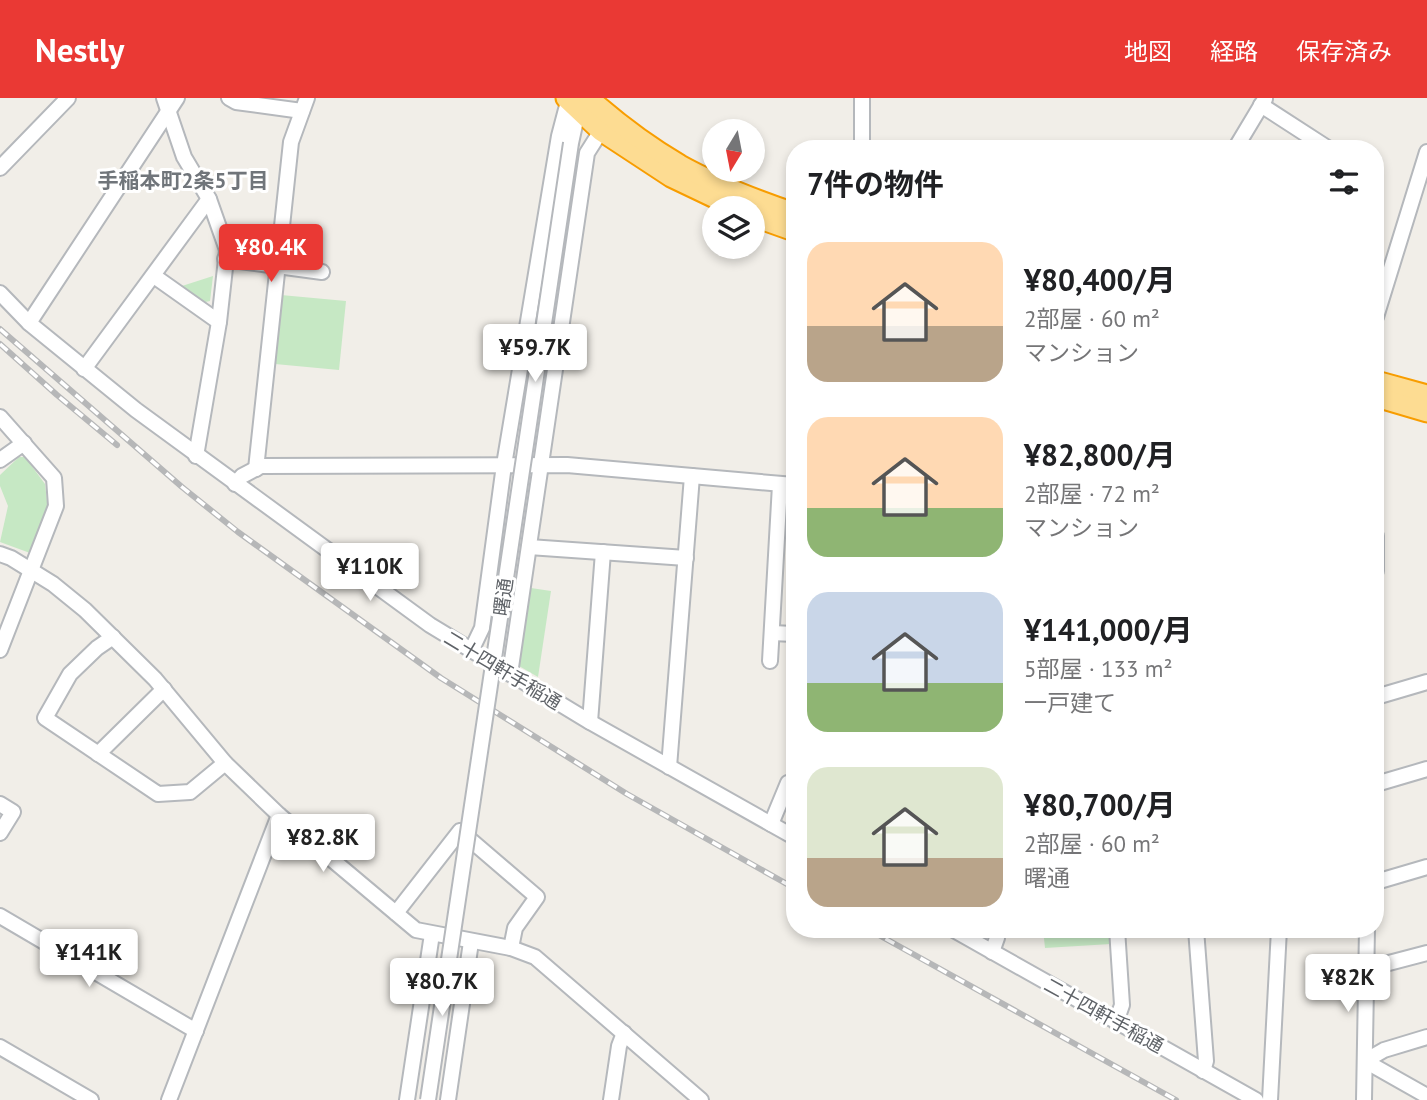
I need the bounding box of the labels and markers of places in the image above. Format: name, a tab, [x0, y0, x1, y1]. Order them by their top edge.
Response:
pin: ¥80.4K	[214, 225, 328, 284]
pin: ¥59.7K	[478, 324, 592, 384]
pin: ¥110K	[321, 544, 419, 603]
pin: ¥82.8K	[266, 814, 380, 874]
pin: ¥141K	[40, 930, 138, 989]
pin: ¥82K	[1307, 954, 1389, 1014]
pin: ¥80.7K	[385, 958, 499, 1018]

